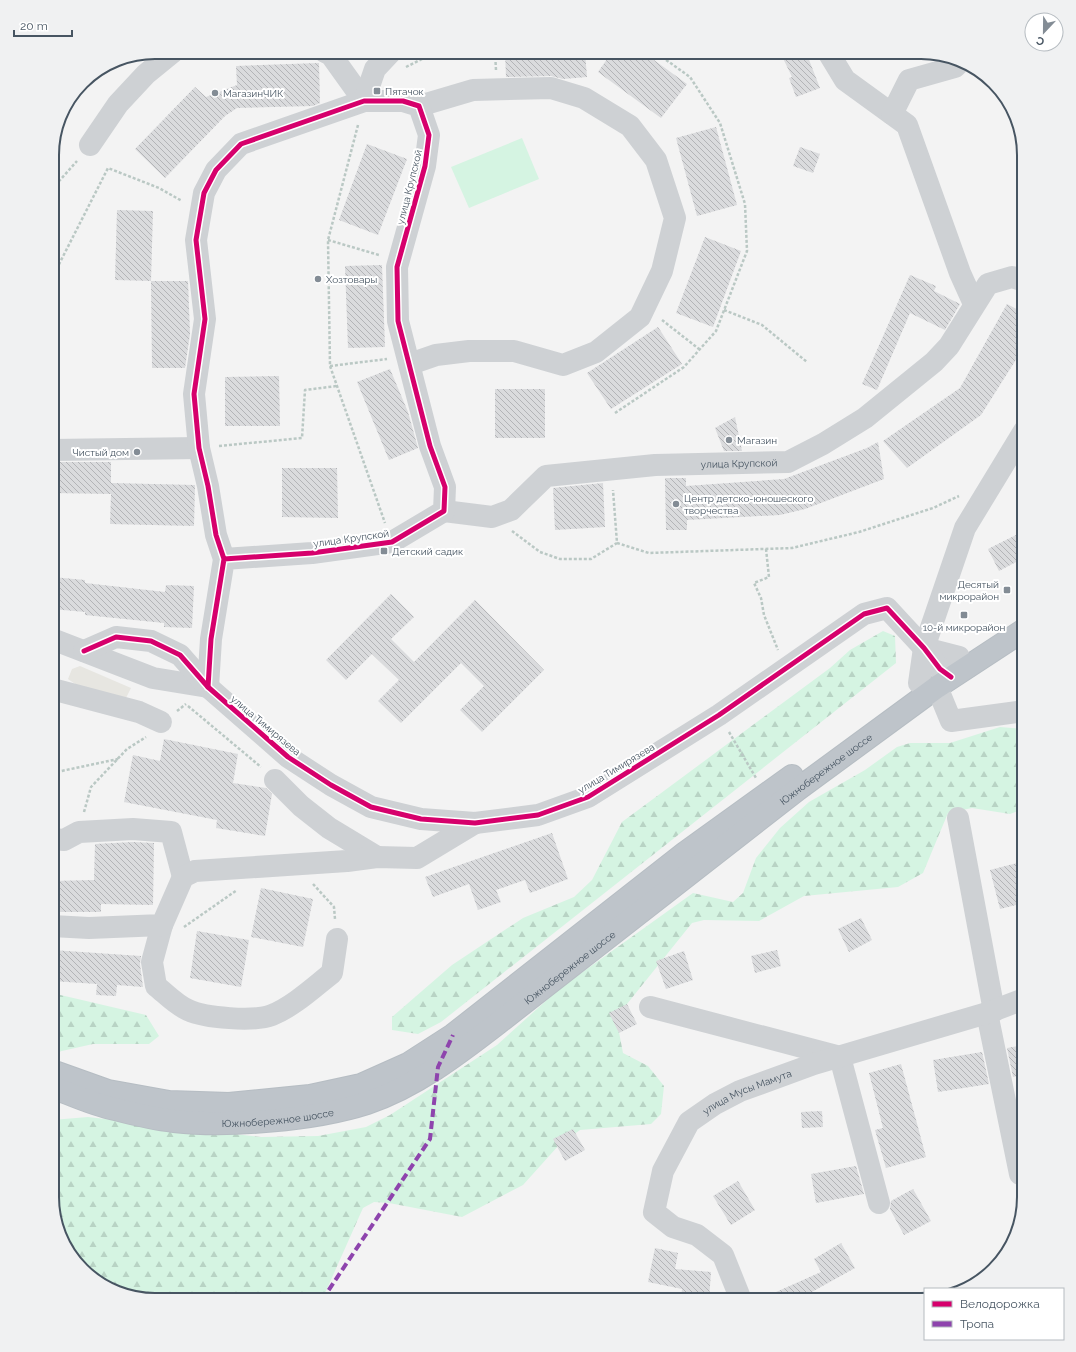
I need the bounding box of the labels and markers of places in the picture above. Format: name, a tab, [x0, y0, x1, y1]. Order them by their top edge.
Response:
marker: Пятачок	[372, 86, 382, 96]
place label: Пятачок	[385, 86, 424, 97]
marker: МагазинЧИК	[210, 88, 220, 98]
place label: МагазинЧИК	[223, 88, 284, 99]
marker: Хозтовары	[313, 274, 323, 284]
place label: Хозтовары	[326, 274, 378, 285]
marker: Магазин	[724, 435, 734, 445]
place label: Магазин	[737, 435, 777, 446]
place label: Чистый дом	[72, 447, 129, 458]
marker: Чистый дом	[132, 447, 142, 457]
place label: Центр детско-юношеского творчества	[684, 493, 813, 516]
marker: Центр детско-юношеского творчества	[671, 499, 681, 509]
marker: Детский садик	[379, 546, 389, 556]
place label: Детский садик	[392, 546, 463, 557]
place label: Десятый микрорайон	[939, 579, 999, 602]
marker: Десятый микрорайон	[1002, 585, 1012, 595]
marker: 10-й микрорайон	[959, 610, 969, 620]
place label: 10-й микрорайон	[923, 622, 1006, 633]

